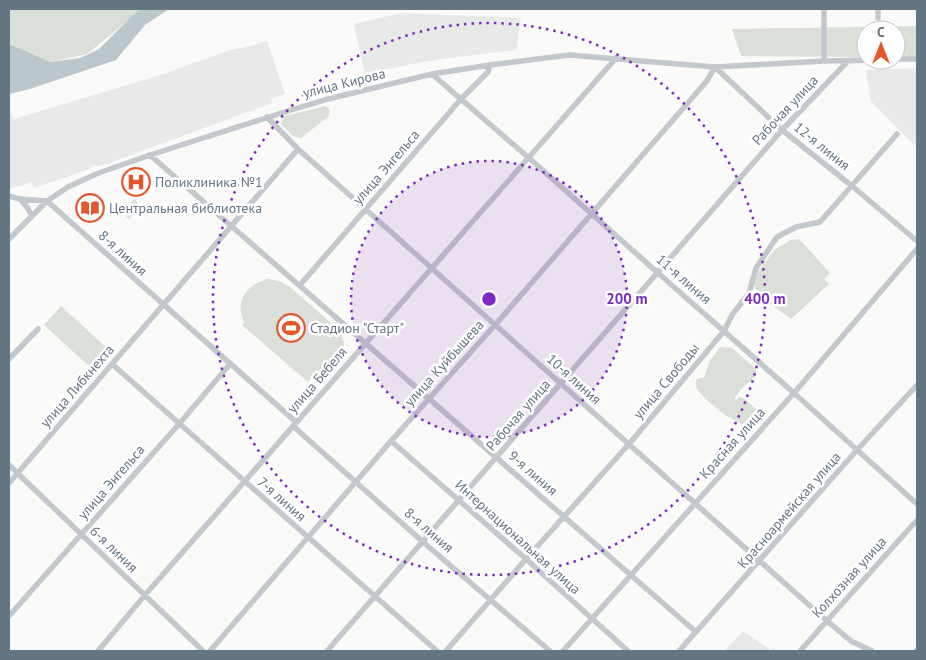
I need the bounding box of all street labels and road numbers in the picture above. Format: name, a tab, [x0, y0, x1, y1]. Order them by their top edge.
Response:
street label: улица Кирова	[301, 64, 387, 102]
street label: Рабочая улица	[748, 71, 822, 149]
street label: 12-я линия	[790, 118, 854, 174]
street label: улица Энгельса	[349, 126, 423, 208]
street label: 8-я линия	[95, 226, 151, 280]
street label: 11-я линия	[653, 250, 715, 308]
street label: улица Куйбышева	[400, 316, 488, 410]
street label: улица Свободы	[629, 339, 703, 423]
street label: улица Либкнехта	[36, 341, 118, 431]
street label: улица Бебеля	[283, 343, 351, 417]
street label: 10-я линия	[543, 350, 605, 408]
street label: Рабочая улица	[482, 375, 554, 455]
street label: Красная улица	[695, 404, 769, 482]
street label: улица Энгельса	[74, 441, 148, 523]
street label: 9-я линия	[505, 447, 561, 499]
street label: Красноармейская улица	[733, 448, 845, 572]
street label: 7-я линия	[254, 473, 310, 525]
street label: Интернациональная улица	[451, 476, 585, 598]
street label: 8-я линия	[401, 504, 457, 556]
street label: 6-я линия	[86, 522, 142, 576]
street label: Колхозная улица	[808, 533, 890, 621]

